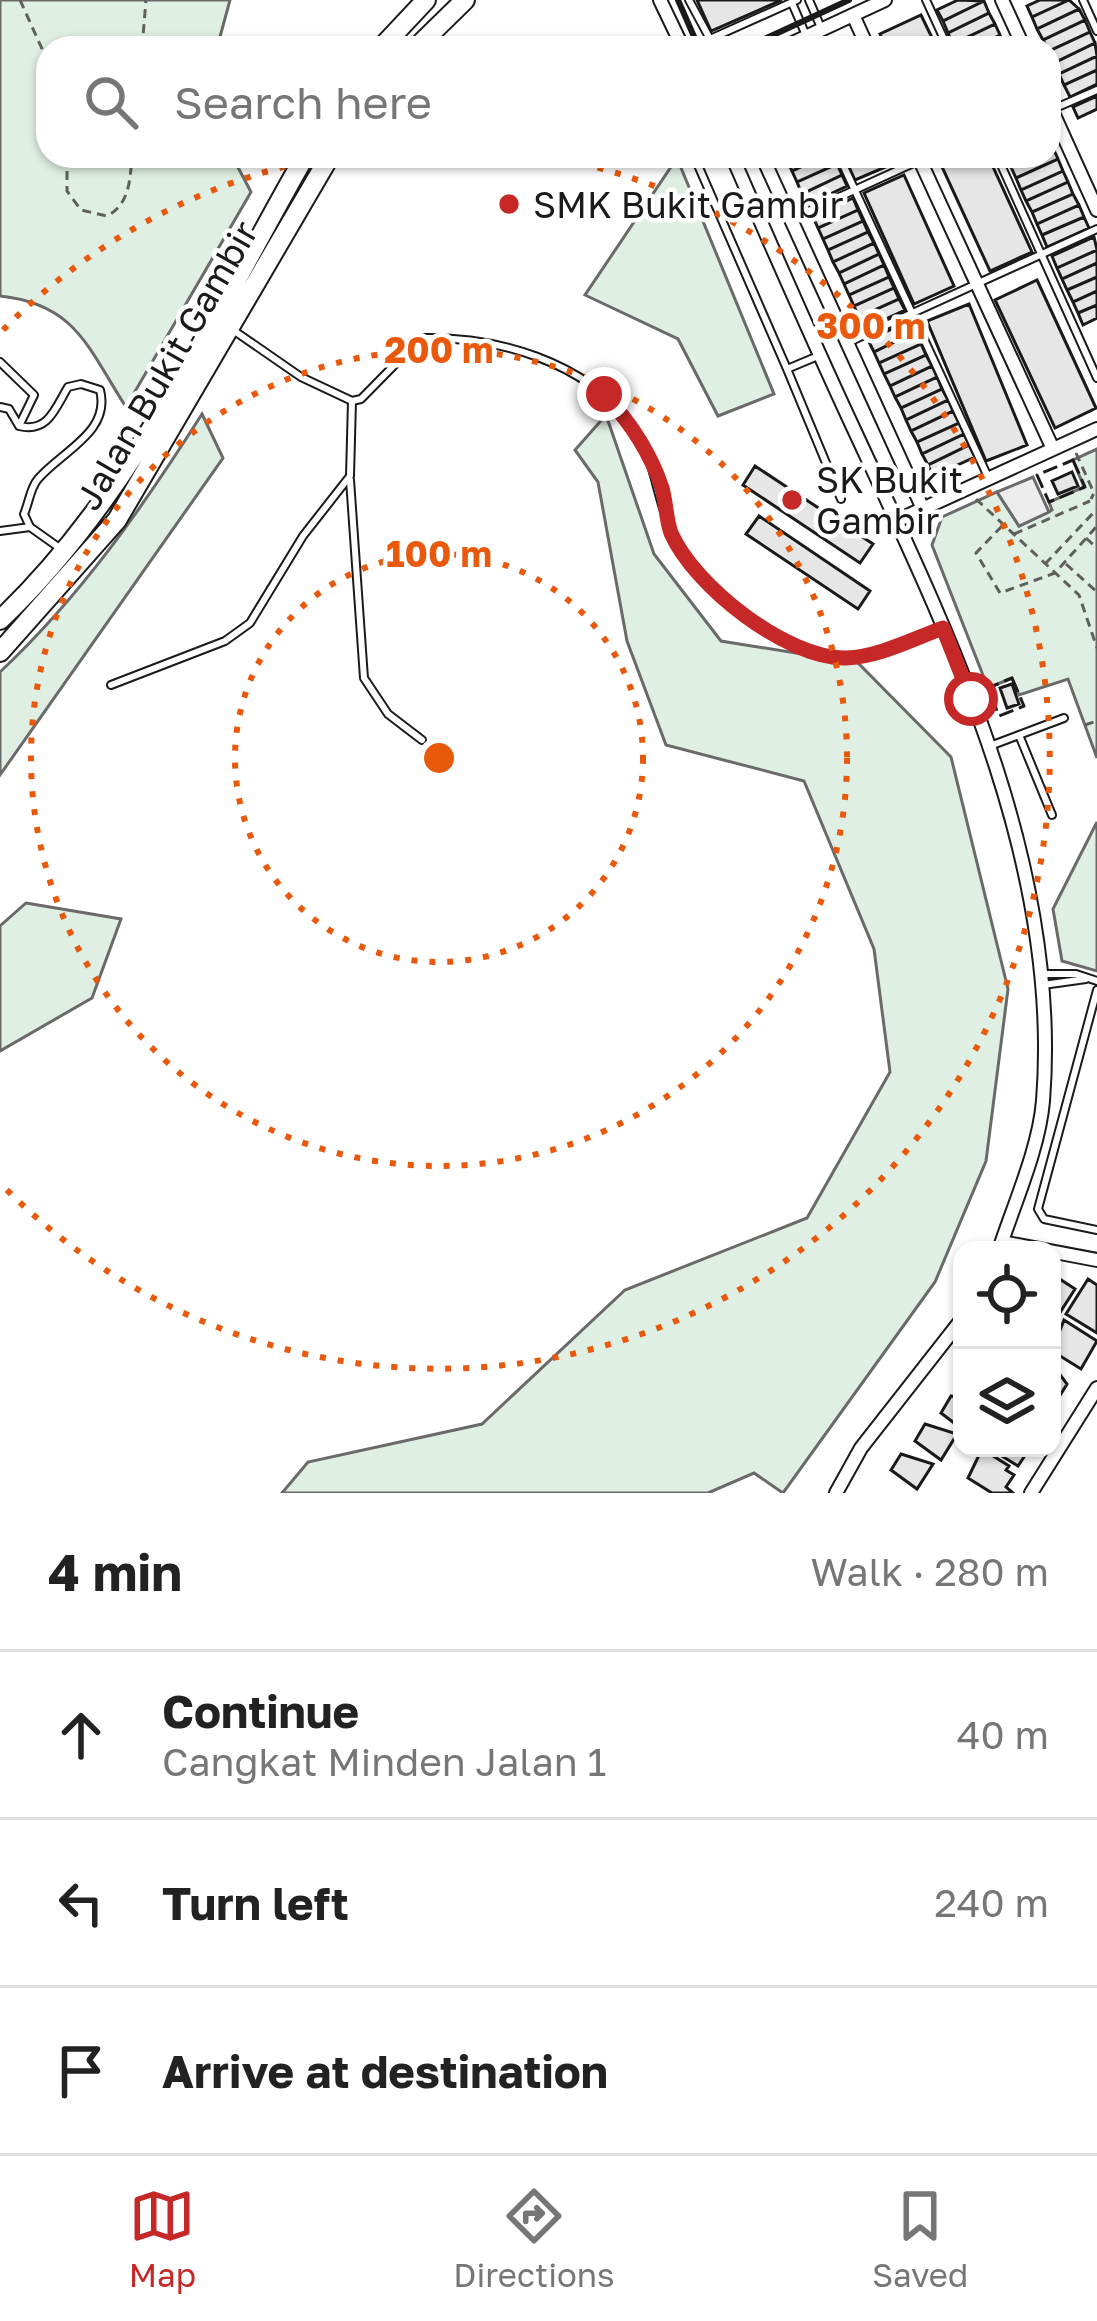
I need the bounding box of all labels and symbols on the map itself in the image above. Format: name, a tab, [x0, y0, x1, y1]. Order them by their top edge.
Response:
place label: SMK Bukit Gambir	[533, 183, 844, 226]
marker: SMK Bukit Gambir	[496, 191, 522, 217]
street label: Jalan Bukit Gambir	[66, 213, 266, 517]
text: 300 m	[816, 304, 926, 347]
text: 200 m	[384, 328, 494, 371]
route end	[577, 367, 631, 421]
place label: SK Bukit Gambir	[816, 458, 963, 542]
marker: SK Bukit Gambir	[779, 487, 805, 513]
text: 100 m	[386, 532, 492, 575]
route start	[944, 672, 998, 726]
centre of rings	[418, 737, 460, 779]

